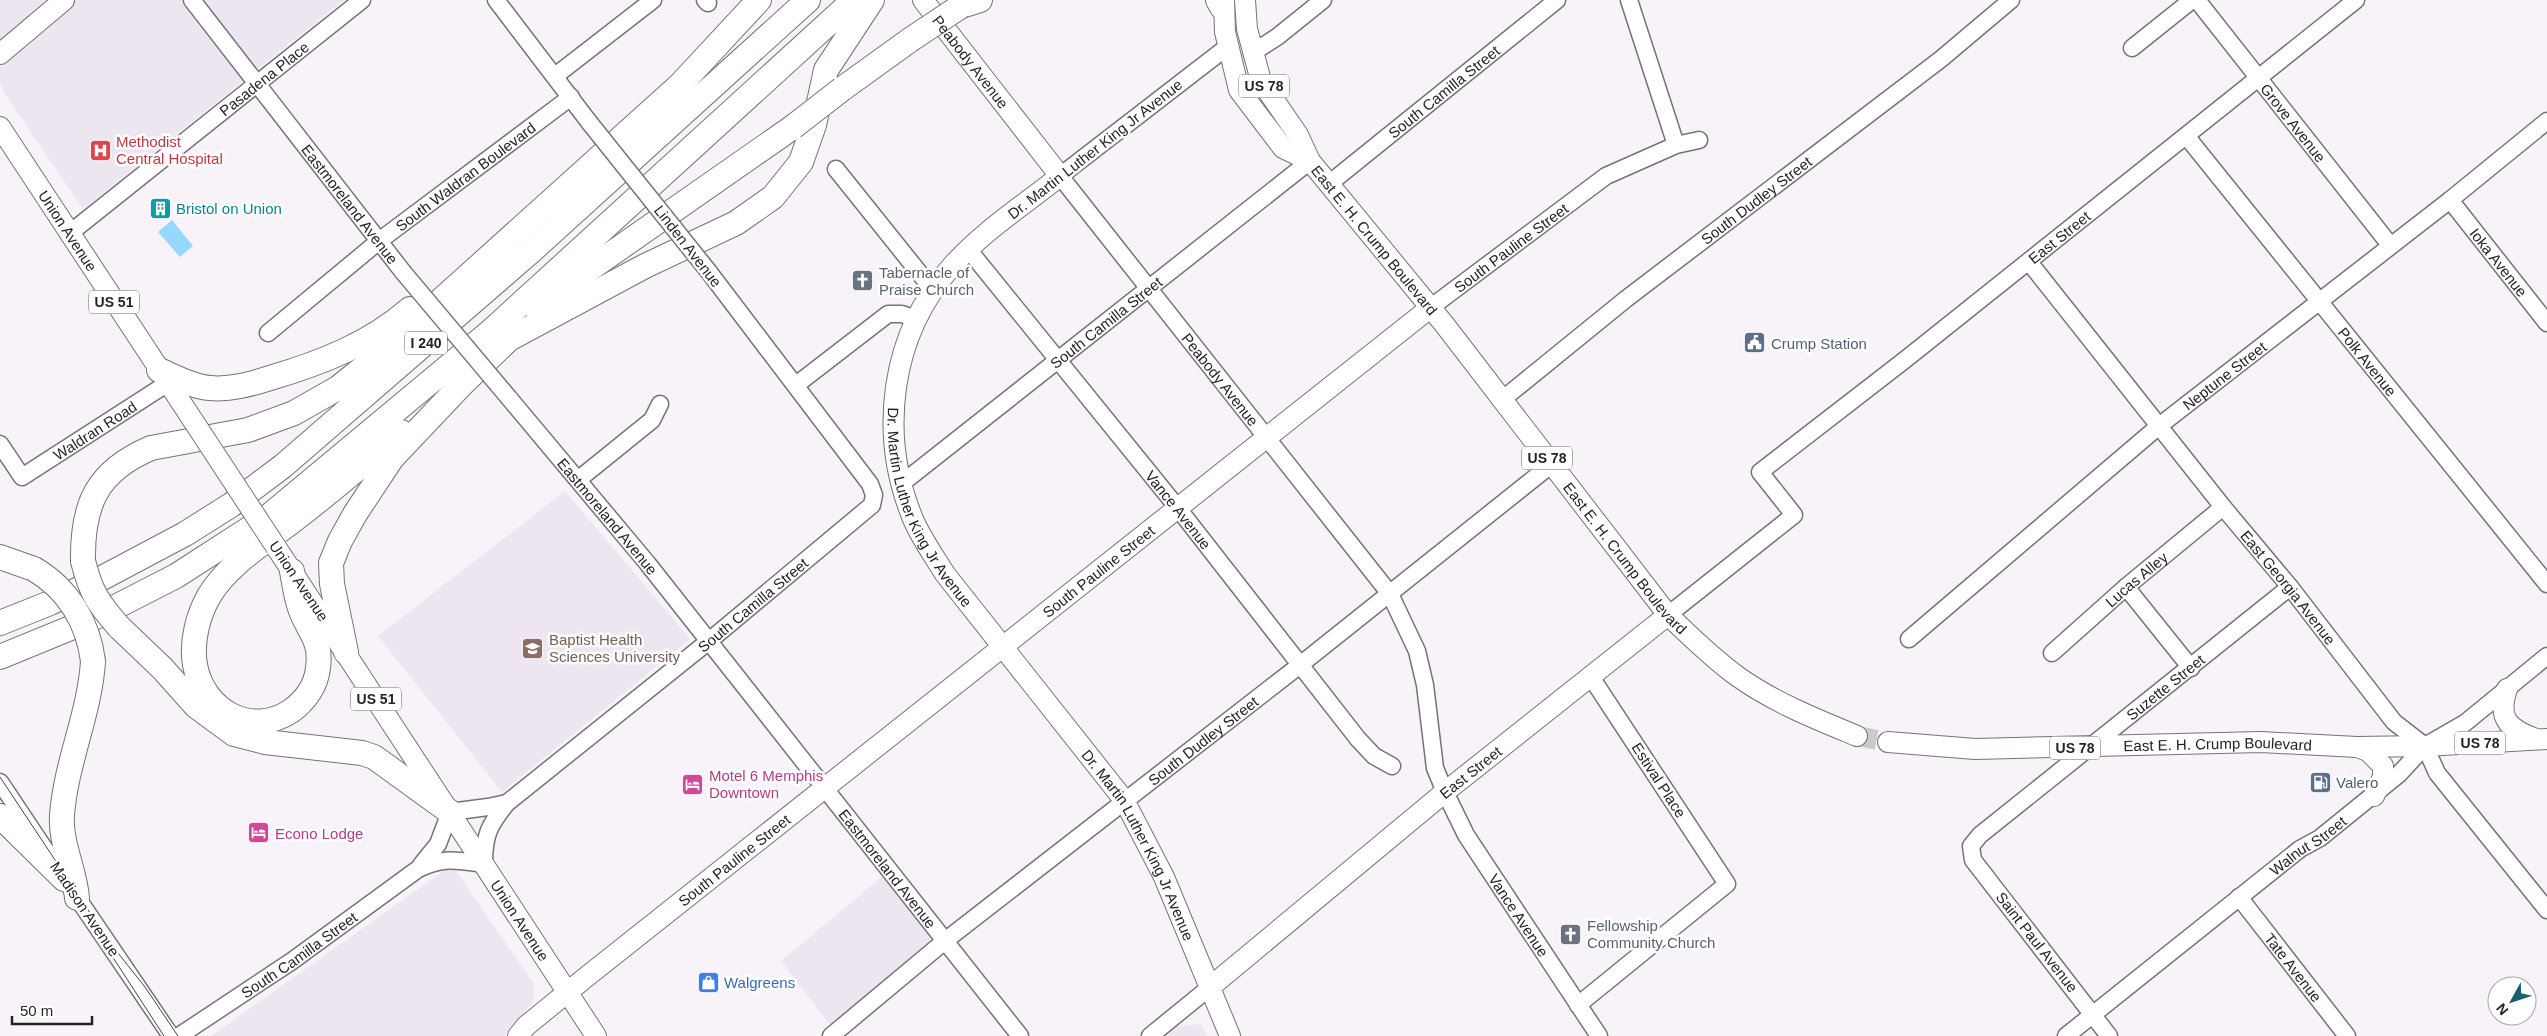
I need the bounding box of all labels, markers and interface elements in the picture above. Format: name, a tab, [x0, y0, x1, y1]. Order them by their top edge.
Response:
street label: Peabody Avenue	[929, 12, 1012, 111]
street label: Pasadena Place	[216, 38, 312, 119]
street label: South Camilla Street	[1385, 41, 1503, 141]
road number: US 78	[1239, 74, 1289, 98]
street label: Dr. Martin Luther King Jr Avenue	[1004, 76, 1186, 222]
street label: Grove Avenue	[2258, 80, 2330, 165]
street label: South Waldran Boulevard	[392, 118, 539, 234]
place label: Methodist Central Hospital	[116, 133, 223, 167]
hospital icon: Methodist Central Hospital	[88, 138, 112, 162]
street label: Eastmoreland Avenue	[299, 141, 402, 267]
street label: South Dudley Street	[1697, 152, 1815, 247]
street label: East E. H. Crump Boulevard	[1308, 162, 1441, 318]
street label: Union Avenue	[35, 187, 101, 274]
building icon: Bristol on Union	[148, 196, 172, 220]
street label: South Pauline Street	[1451, 199, 1572, 296]
place label: Bristol on Union	[176, 200, 282, 217]
street label: Linden Avenue	[651, 202, 725, 290]
street label: East Street	[2025, 207, 2094, 267]
street label: Ioka Avenue	[2467, 224, 2531, 300]
place label: Tabernacle of Praise Church	[879, 264, 974, 298]
church icon: Tabernacle of Praise Church	[851, 269, 875, 293]
street label: South Camilla Street	[1047, 272, 1166, 372]
road number: US 51	[89, 290, 139, 314]
street label: Polk Avenue	[2335, 324, 2400, 399]
street label: Peabody Avenue	[1179, 330, 1262, 429]
public building icon: Crump Station	[1743, 331, 1767, 355]
road number: I 240	[405, 332, 447, 354]
place label: Crump Station	[1771, 335, 1867, 352]
street label: Neptune Street	[2179, 337, 2270, 413]
street label: Waldran Road	[50, 397, 139, 463]
street label: Dr. Martin Luther King Jr Avenue	[885, 407, 976, 610]
road number: US 78	[1522, 446, 1572, 469]
street label: Eastmoreland Avenue	[554, 454, 661, 578]
street label: Vance Avenue	[1142, 467, 1215, 552]
street label: East E. H. Crump Boulevard	[1560, 479, 1690, 637]
street label: South Pauline Street	[1039, 521, 1158, 620]
street label: East Georgia Avenue	[2237, 527, 2339, 648]
street label: Union Avenue	[266, 538, 332, 624]
street label: Lucas Alley	[2102, 548, 2171, 610]
street label: South Camilla Street	[694, 553, 812, 655]
place label: Baptist Health Sciences University	[549, 631, 680, 665]
school or university icon: Baptist Health Sciences University	[521, 636, 545, 660]
street label: Suzette Street	[2123, 650, 2208, 723]
road number: US 51	[351, 688, 401, 711]
street label: South Dudley Street	[1145, 692, 1262, 788]
road number: US 78	[2455, 731, 2505, 754]
street label: East E. H. Crump Boulevard	[2123, 733, 2312, 754]
road number: US 78	[2050, 736, 2100, 760]
street label: Estival Place	[1628, 739, 1690, 821]
street label: East Street	[1436, 742, 1505, 802]
street label: Dr. Martin Luther King Jr Avenue	[1079, 746, 1198, 943]
place label: Motel 6 Memphis Downtown	[709, 767, 823, 801]
fuel station icon: Valero	[2308, 770, 2332, 794]
hotel icon: Motel 6 Memphis Downtown	[681, 772, 705, 796]
place label: Valero	[2336, 774, 2378, 791]
street label: Eastmoreland Avenue	[836, 806, 940, 931]
street label: South Pauline Street	[675, 810, 794, 909]
street label: Walnut Street	[2266, 811, 2350, 879]
hotel icon: Econo Lodge	[247, 821, 271, 845]
place label: Econo Lodge	[275, 825, 363, 842]
street label: Madison Avenue	[47, 858, 123, 960]
street label: Vance Avenue	[1486, 871, 1552, 959]
street label: Union Avenue	[488, 877, 553, 964]
street label: Saint Paul Avenue	[1993, 889, 2081, 995]
street label: South Camilla Street	[238, 908, 361, 1001]
place label: Fellowship Community Church	[1587, 917, 1715, 951]
church icon: Fellowship Community Church	[1559, 922, 1583, 946]
street label: Tate Avenue	[2262, 930, 2326, 1005]
shop icon: Walgreens	[696, 970, 720, 994]
place label: Walgreens	[724, 974, 795, 991]
north arrow	[2487, 976, 2537, 1026]
scale bar	[12, 994, 92, 1026]
text: N	[2493, 1000, 2511, 1018]
text: 50 m	[20, 1002, 53, 1019]

